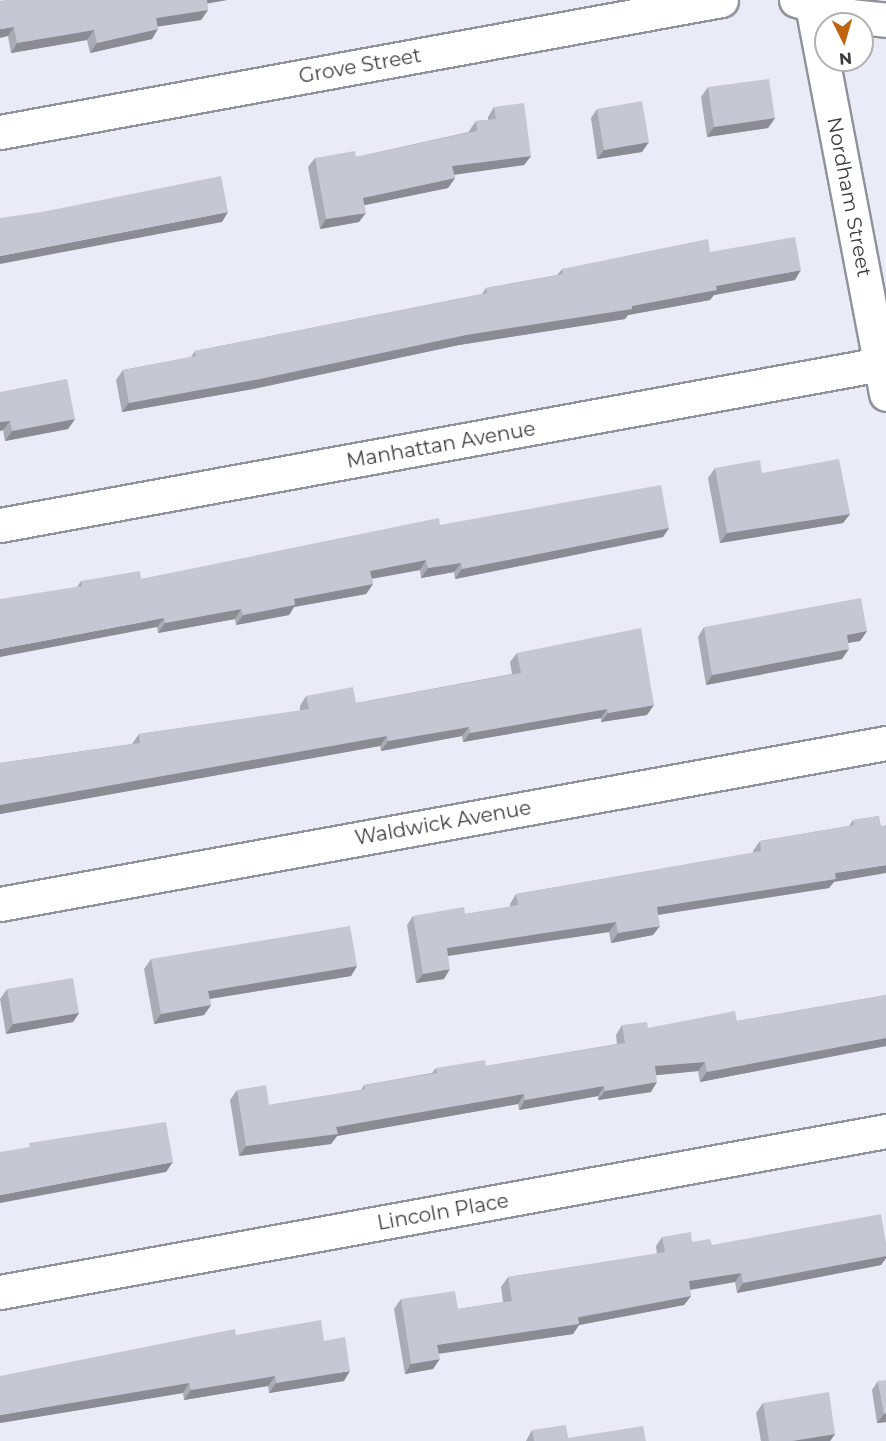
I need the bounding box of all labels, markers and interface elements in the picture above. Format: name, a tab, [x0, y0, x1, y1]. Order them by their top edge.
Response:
north arrow	[814, 12, 874, 72]
street label: Grove Street	[297, 43, 423, 89]
text: N	[838, 48, 853, 68]
street label: Nordham Street	[822, 115, 876, 279]
street label: Manhattan Avenue	[345, 417, 537, 473]
street label: Waldwick Avenue	[353, 796, 533, 850]
street label: Lincoln Place	[375, 1189, 511, 1235]

